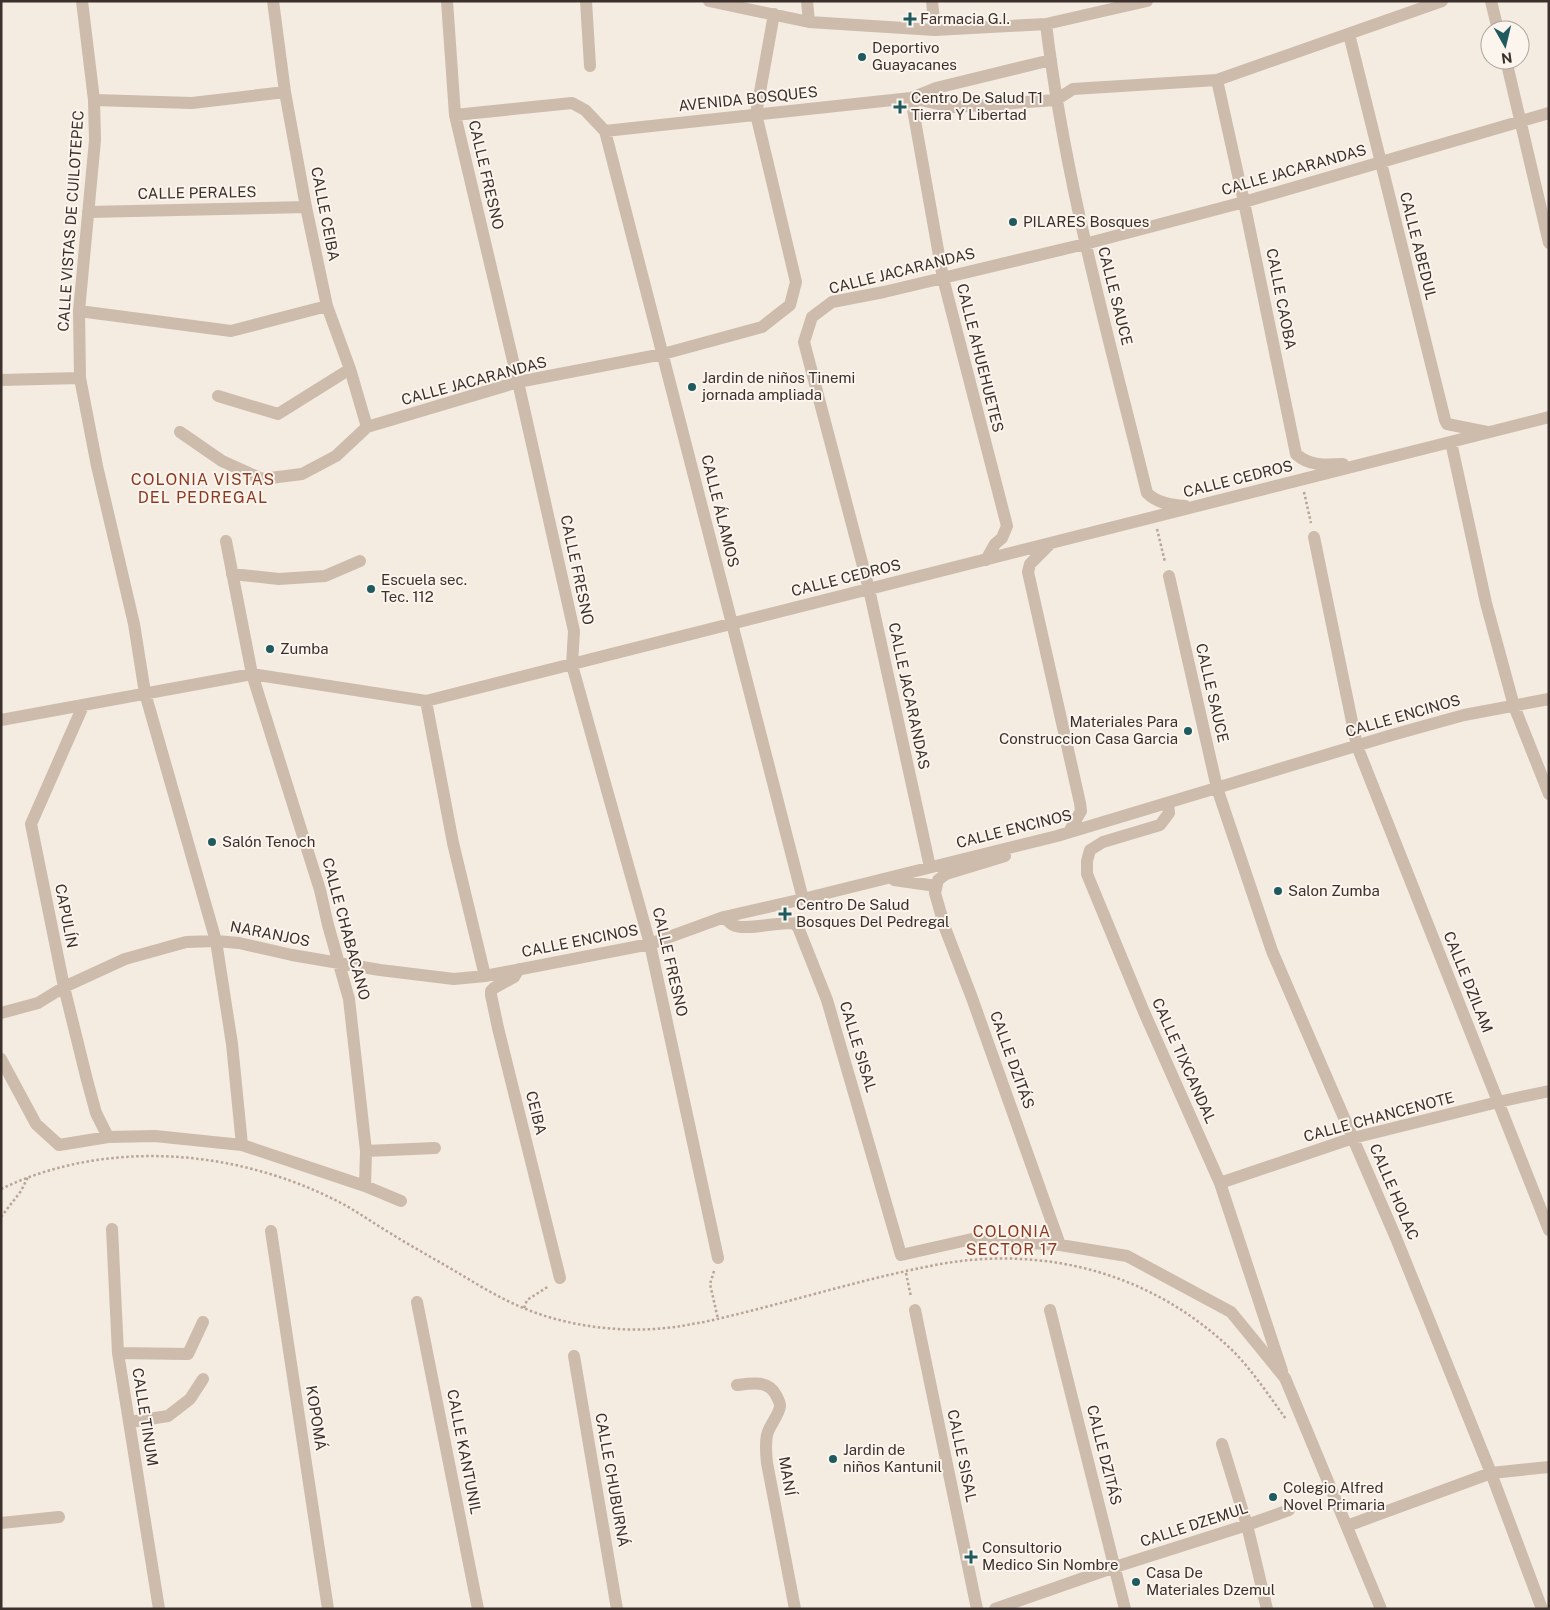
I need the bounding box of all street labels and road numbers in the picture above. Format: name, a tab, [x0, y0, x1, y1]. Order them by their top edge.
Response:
street label: AVENIDA BOSQUES	[677, 83, 818, 114]
street label: CALLE VISTAS DE CUILOTEPEC	[54, 110, 87, 332]
street label: CALLE FRESNO	[466, 119, 507, 231]
street label: CALLE JACARANDAS	[1219, 141, 1368, 198]
street label: CALLE CEIBA	[308, 165, 343, 263]
street label: CALLE PERALES	[137, 183, 257, 202]
street label: CALLE ABEDUL	[1397, 190, 1440, 302]
street label: CALLE JACARANDAS	[827, 244, 977, 297]
street label: CALLE SAUCE	[1095, 245, 1136, 347]
street label: CALLE CAOBA	[1263, 247, 1300, 351]
street label: CALLE AHUEHUETES	[954, 282, 1007, 434]
street label: CALLE JACARANDAS	[399, 353, 548, 408]
street label: CALLE ÁLAMOS	[698, 453, 743, 569]
street label: CALLE CEDROS	[1181, 457, 1294, 500]
street label: CALLE FRESNO	[558, 513, 597, 626]
street label: CALLE CEDROS	[789, 556, 902, 599]
street label: CALLE JACARANDAS	[886, 621, 933, 771]
street label: CALLE SAUCE	[1193, 642, 1232, 744]
street label: CALLE ENCINOS	[1343, 691, 1462, 740]
street label: CALLE ENCINOS	[954, 806, 1074, 851]
street label: CALLE CHABACANO	[319, 856, 374, 1002]
street label: CAPULÍN	[52, 882, 81, 949]
street label: CALLE FRESNO	[650, 906, 691, 1018]
street label: NARANJOS	[229, 917, 311, 950]
street label: CALLE ENCINOS	[520, 921, 640, 960]
street label: CALLE DZILAM	[1440, 929, 1496, 1035]
street label: CALLE TIXCANDAL	[1149, 995, 1220, 1126]
street label: CALLE SISAL	[837, 999, 880, 1094]
street label: CALLE DZITÁS	[987, 1009, 1038, 1111]
street label: CALLE CHANCENOTE	[1302, 1088, 1456, 1145]
street label: CEIBA	[523, 1089, 550, 1137]
street label: CALLE HOLAC	[1367, 1141, 1422, 1242]
street label: CALLE TINUM	[129, 1367, 162, 1467]
street label: KOPOMÁ	[303, 1384, 330, 1452]
street label: CALLE KANTUNIL	[444, 1388, 485, 1516]
street label: CALLE DZITÁS	[1084, 1403, 1125, 1507]
street label: CALLE SISAL	[944, 1408, 981, 1504]
street label: CALLE CHUBURNÁ	[592, 1411, 633, 1549]
street label: MANÍ	[776, 1455, 799, 1498]
street label: CALLE DZEMUL	[1138, 1499, 1250, 1550]

